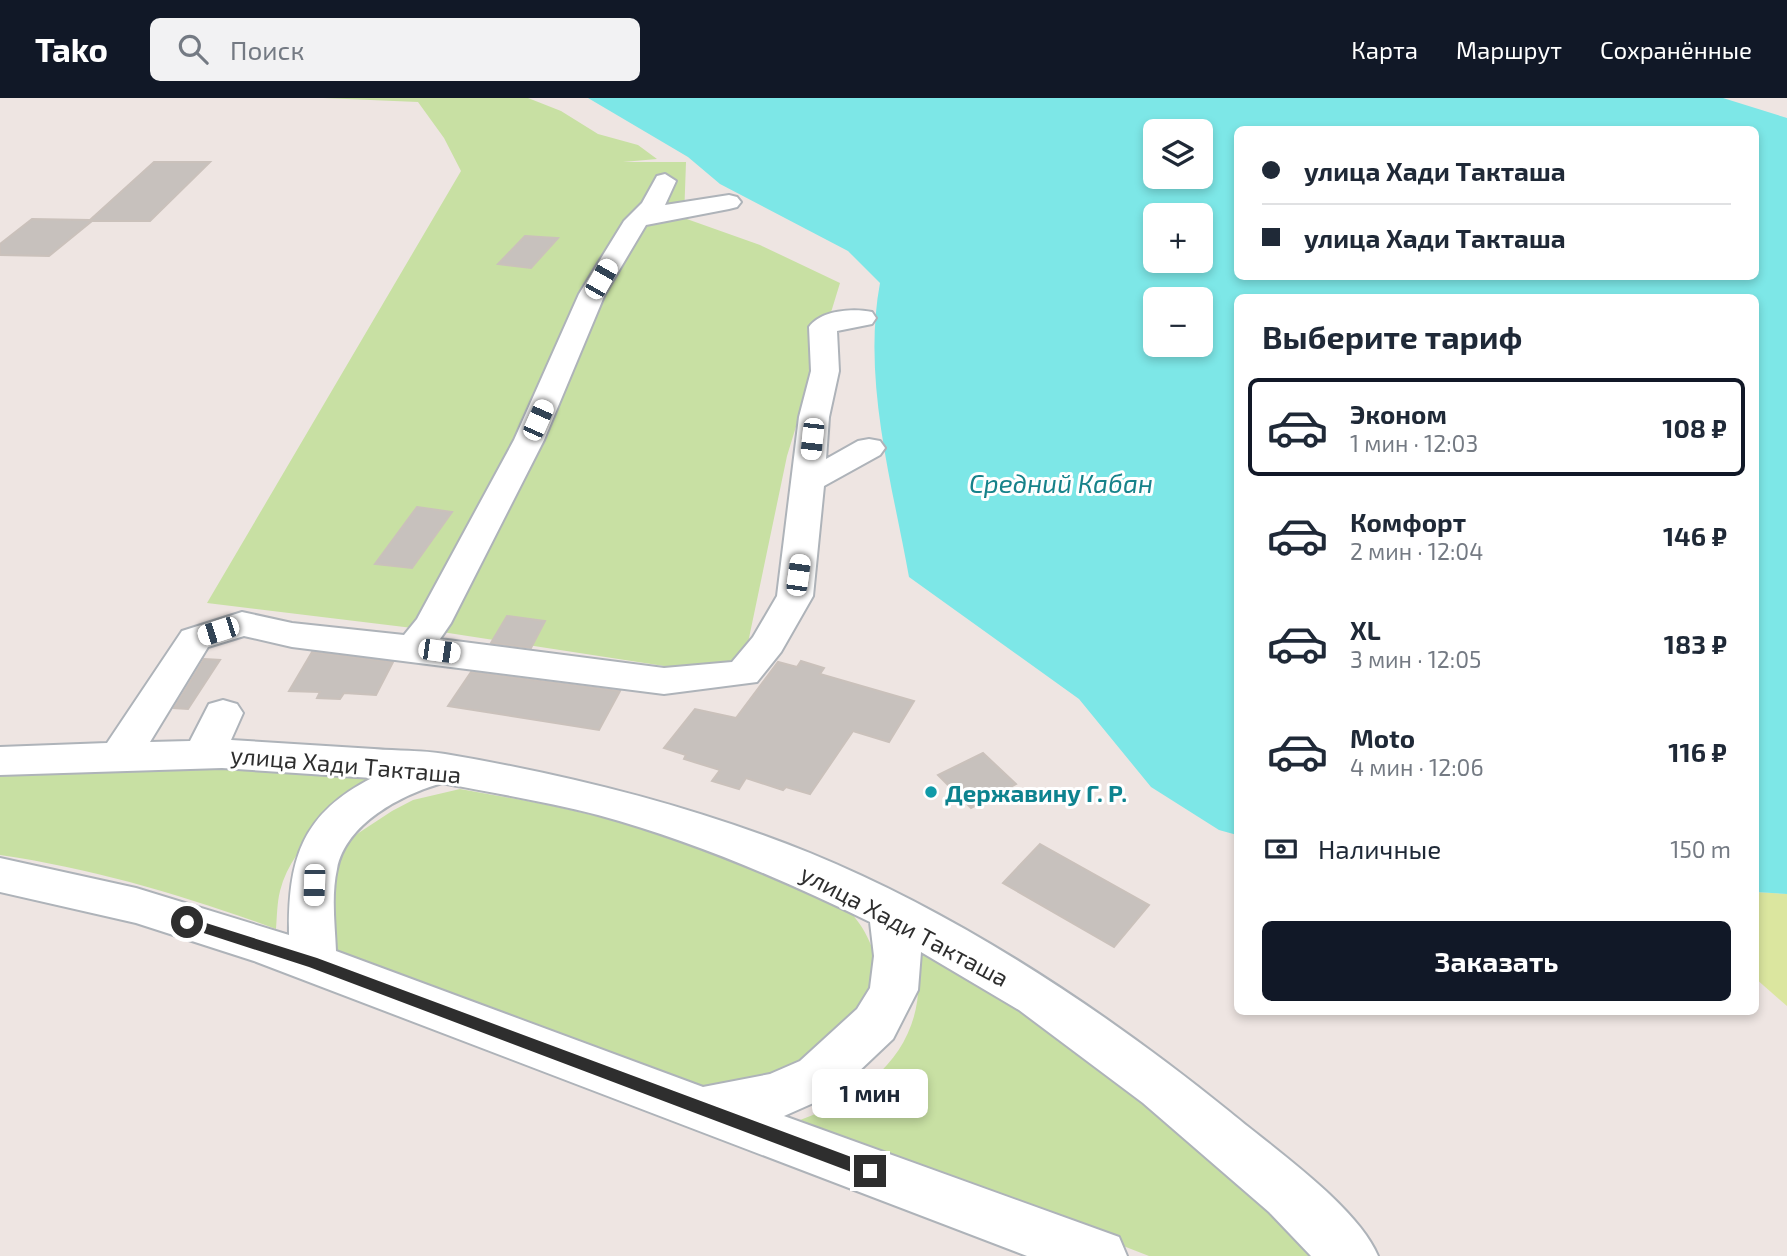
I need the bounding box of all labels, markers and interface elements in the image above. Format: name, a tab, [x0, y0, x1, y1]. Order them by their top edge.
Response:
search box	[150, 18, 640, 81]
text: Tako	[35, 29, 108, 69]
icon: search	[174, 30, 212, 68]
text: Поиск	[230, 34, 304, 65]
text: Карта	[1351, 35, 1418, 64]
text: Маршрут	[1456, 35, 1562, 64]
text: Сохранённые	[1600, 35, 1752, 64]
map controls	[1143, 119, 1213, 357]
button: layers	[1143, 119, 1213, 189]
text: улица Хади Такташа	[1304, 155, 1566, 186]
button: +	[1143, 203, 1213, 273]
text: улица Хади Такташа	[1304, 222, 1566, 253]
car	[582, 256, 621, 302]
button: −	[1143, 287, 1213, 357]
text: Выберите тариф	[1262, 317, 1522, 355]
icon: car	[1266, 396, 1329, 459]
car	[520, 397, 557, 443]
text: Эконом	[1350, 398, 1447, 429]
text: 108 ₽	[1662, 412, 1727, 443]
car	[800, 417, 825, 461]
text: 1 мин · 12:03	[1350, 429, 1478, 457]
water label: Средний Кабан	[969, 467, 1153, 498]
icon: car	[1266, 504, 1329, 567]
text: Комфорт	[1350, 506, 1466, 537]
text: 146 ₽	[1663, 520, 1727, 551]
text: 2 мин · 12:04	[1350, 537, 1483, 565]
car	[785, 553, 812, 597]
icon: car	[1266, 612, 1329, 675]
text: XL	[1350, 614, 1381, 645]
car	[195, 615, 242, 647]
text: 183 ₽	[1664, 628, 1727, 659]
car	[417, 638, 462, 664]
text: 3 мин · 12:05	[1350, 645, 1481, 673]
icon: car	[1266, 720, 1329, 783]
text: Moto	[1350, 722, 1415, 753]
text: 116 ₽	[1668, 736, 1727, 767]
street label: улица Хади Такташа	[229, 739, 463, 790]
text: 4 мин · 12:06	[1350, 753, 1484, 781]
place label: Державину Г. Р.	[945, 778, 1127, 807]
marker: Державину Г. Р.	[923, 784, 939, 800]
icon: cash	[1262, 830, 1300, 868]
text: Наличные	[1318, 833, 1441, 864]
text: 150 m	[1670, 835, 1731, 863]
street label: улица Хади Такташа	[796, 858, 1014, 993]
car	[303, 864, 326, 906]
route start	[171, 906, 203, 938]
button: Заказать	[1262, 921, 1731, 1001]
callout: 1 мин	[812, 1070, 928, 1118]
text: 1 мин	[840, 1079, 900, 1107]
route end	[854, 1155, 886, 1187]

